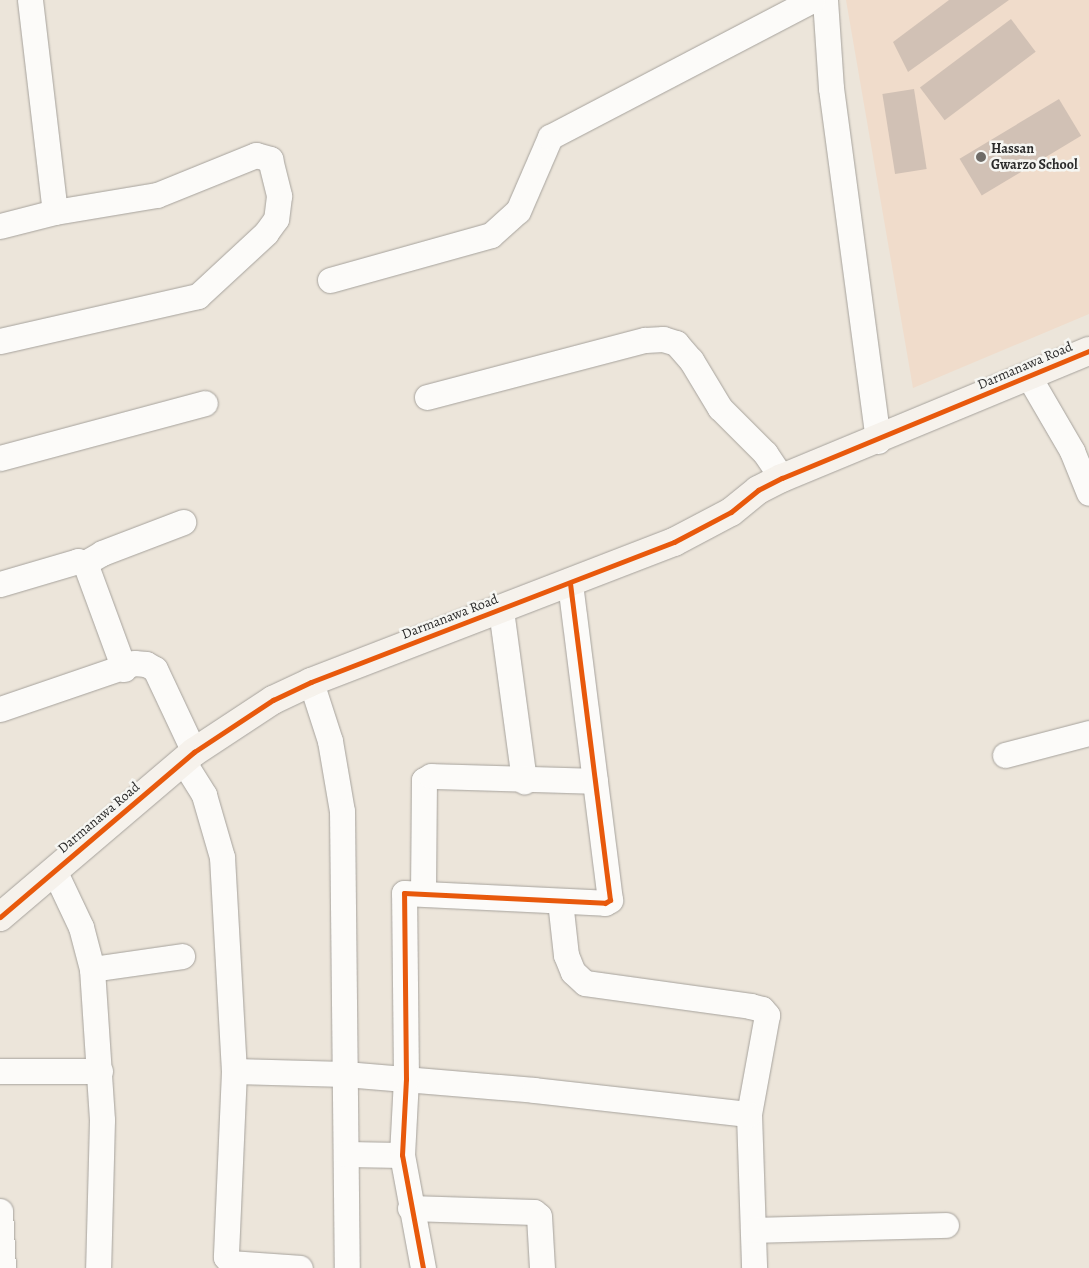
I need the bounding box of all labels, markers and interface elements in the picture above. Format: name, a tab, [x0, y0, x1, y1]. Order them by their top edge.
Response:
place label: Hassan Gwarzo School	[991, 141, 1078, 174]
marker: Hassan Gwarzo School	[975, 151, 987, 163]
street label: Darmanawa Road	[975, 338, 1075, 394]
street label: Darmanawa Road	[399, 591, 501, 643]
street label: Darmanawa Road	[55, 779, 143, 857]

